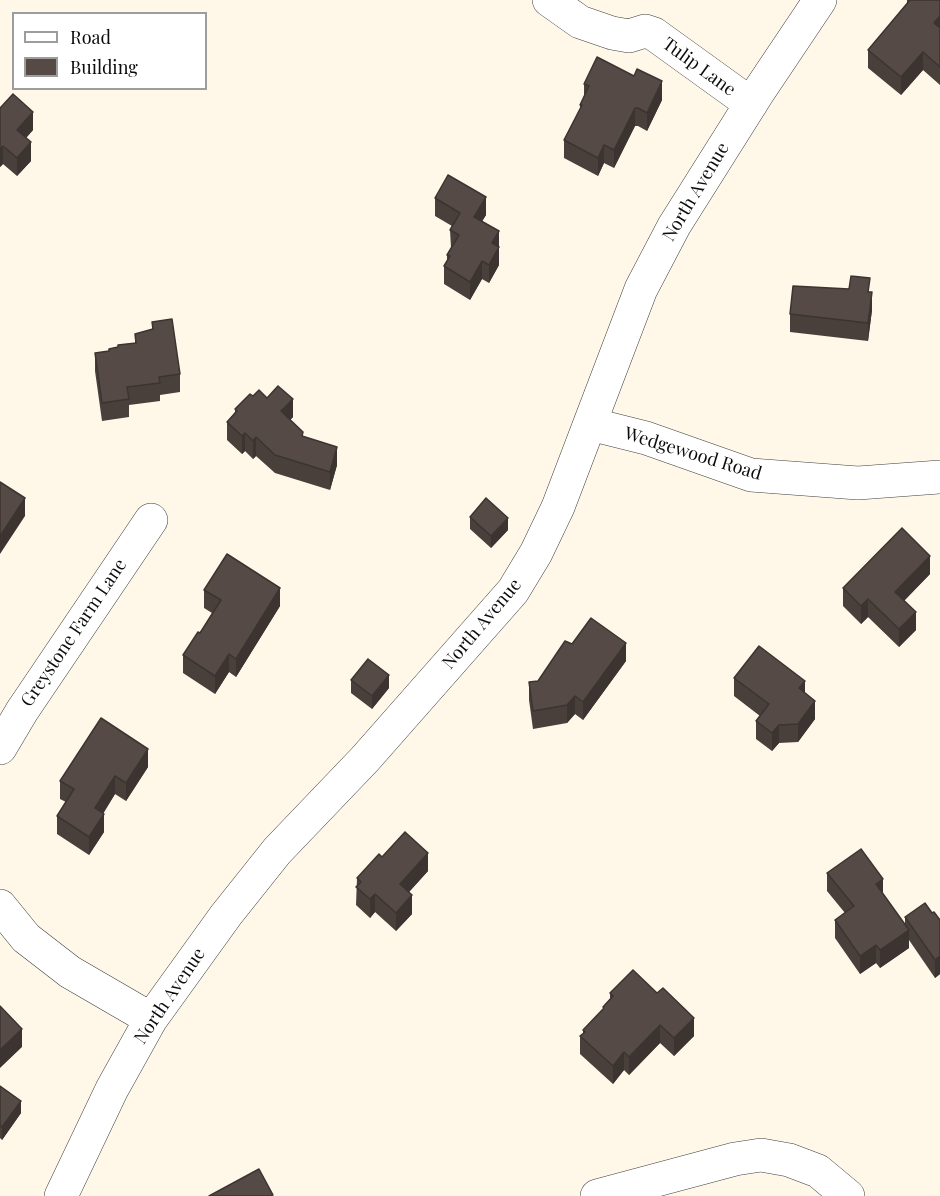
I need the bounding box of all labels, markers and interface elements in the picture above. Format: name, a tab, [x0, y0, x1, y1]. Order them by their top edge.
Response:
legend	[12, 12, 207, 90]
text: Road	[70, 25, 111, 49]
street label: Tulip Lane	[658, 33, 740, 101]
text: Building	[70, 55, 138, 79]
street label: North Avenue	[658, 139, 734, 245]
street label: Wedgewood Road	[622, 423, 764, 485]
street label: Greystone Farm Lane	[17, 555, 131, 711]
street label: North Avenue	[438, 575, 526, 673]
street label: North Avenue	[130, 944, 210, 1048]

